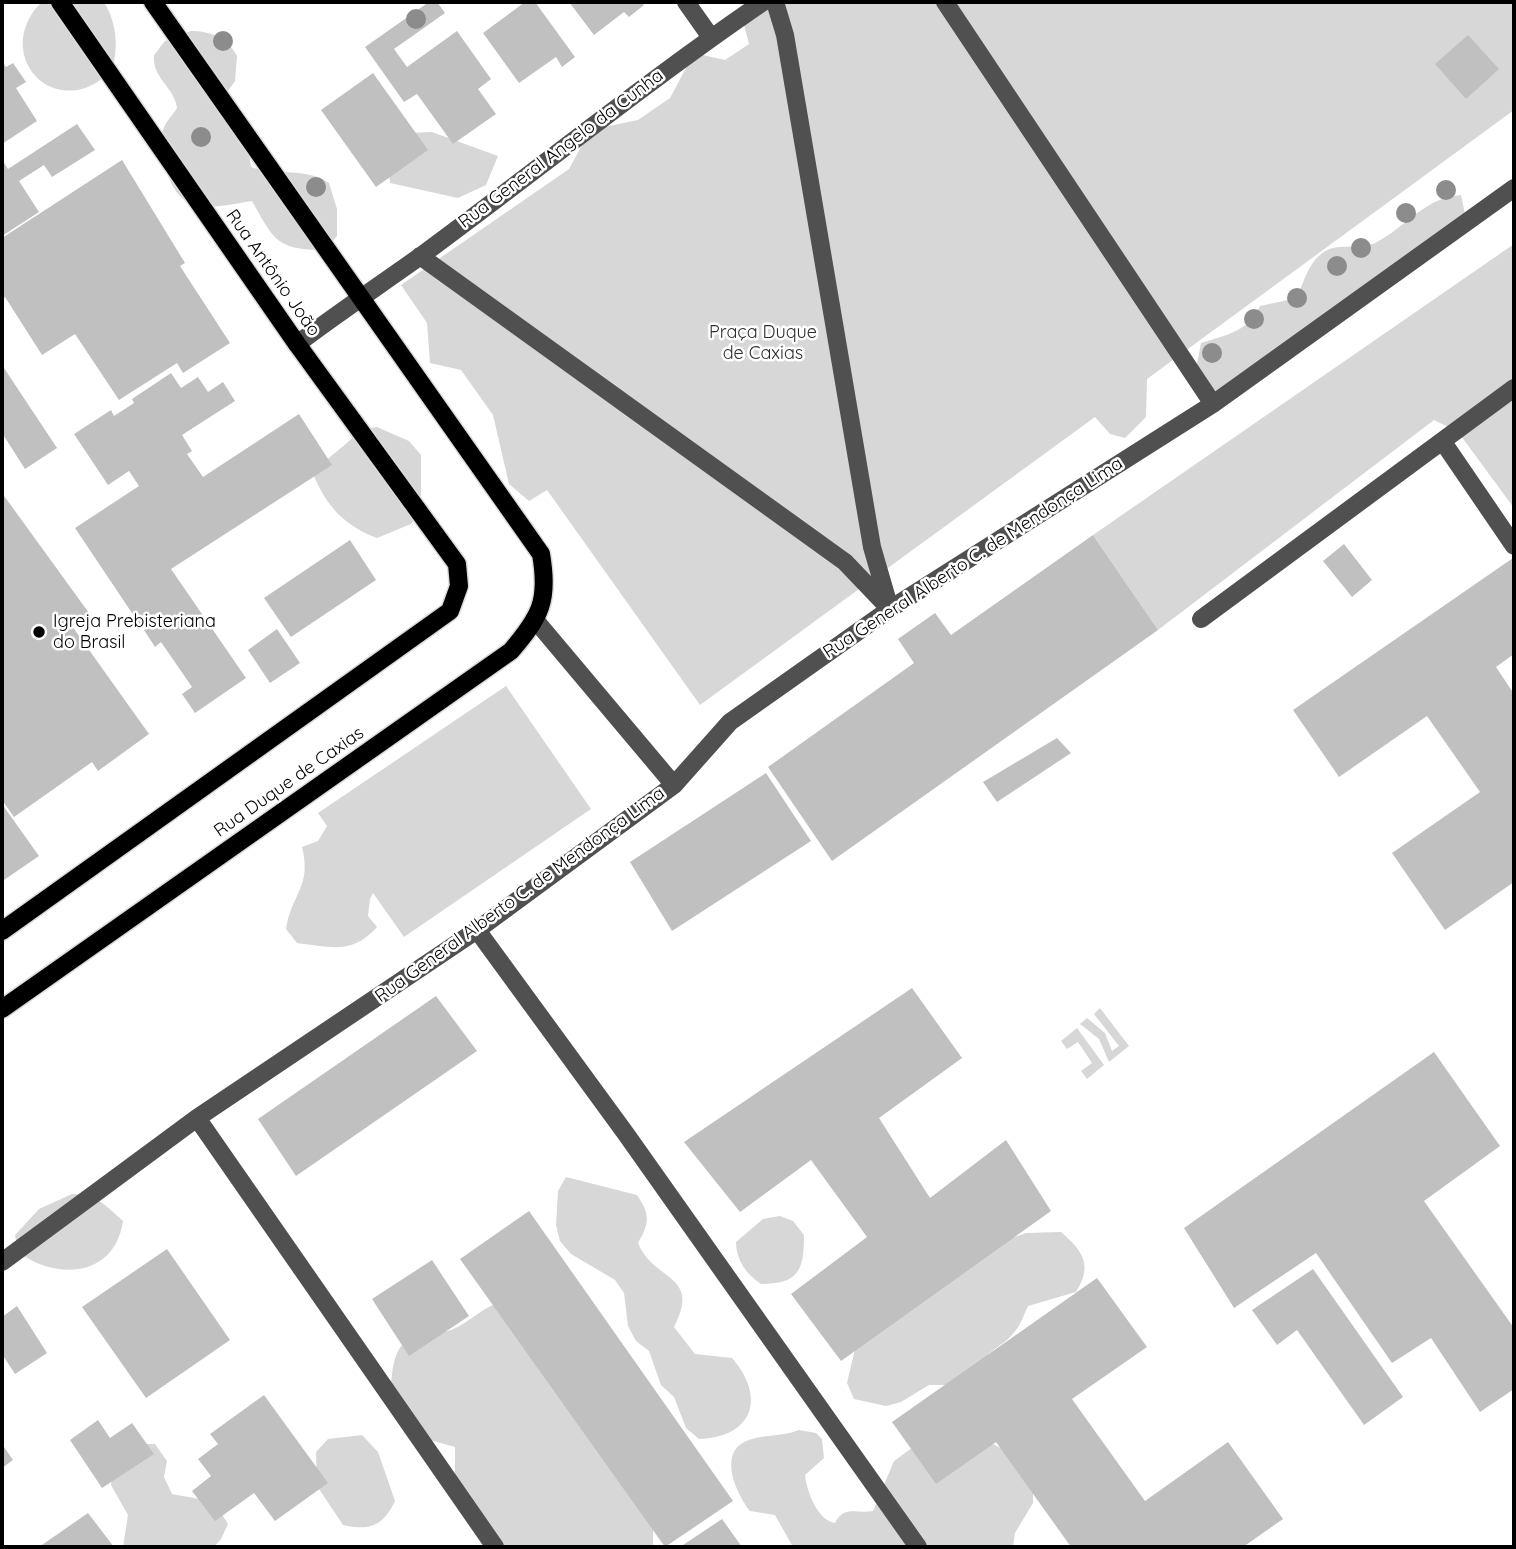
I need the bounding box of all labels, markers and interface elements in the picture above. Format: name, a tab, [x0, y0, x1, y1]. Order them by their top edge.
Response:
street label: Rua General Angelo da Cunha	[454, 65, 668, 233]
street label: Rua Antônio João	[221, 205, 325, 341]
park label: Praça Duque de Caxias	[709, 322, 817, 364]
street label: Rua General Alberto C. de Mendonça Lima	[819, 453, 1127, 663]
place label: Igreja Prebisteriana do Brasil	[53, 611, 216, 654]
marker: Igreja Prebisteriana do Brasil	[31, 624, 47, 640]
street label: Rua Duque de Caxias	[210, 722, 368, 842]
street label: Rua General Alberto C. de Mendonça Lima	[371, 783, 669, 1007]

